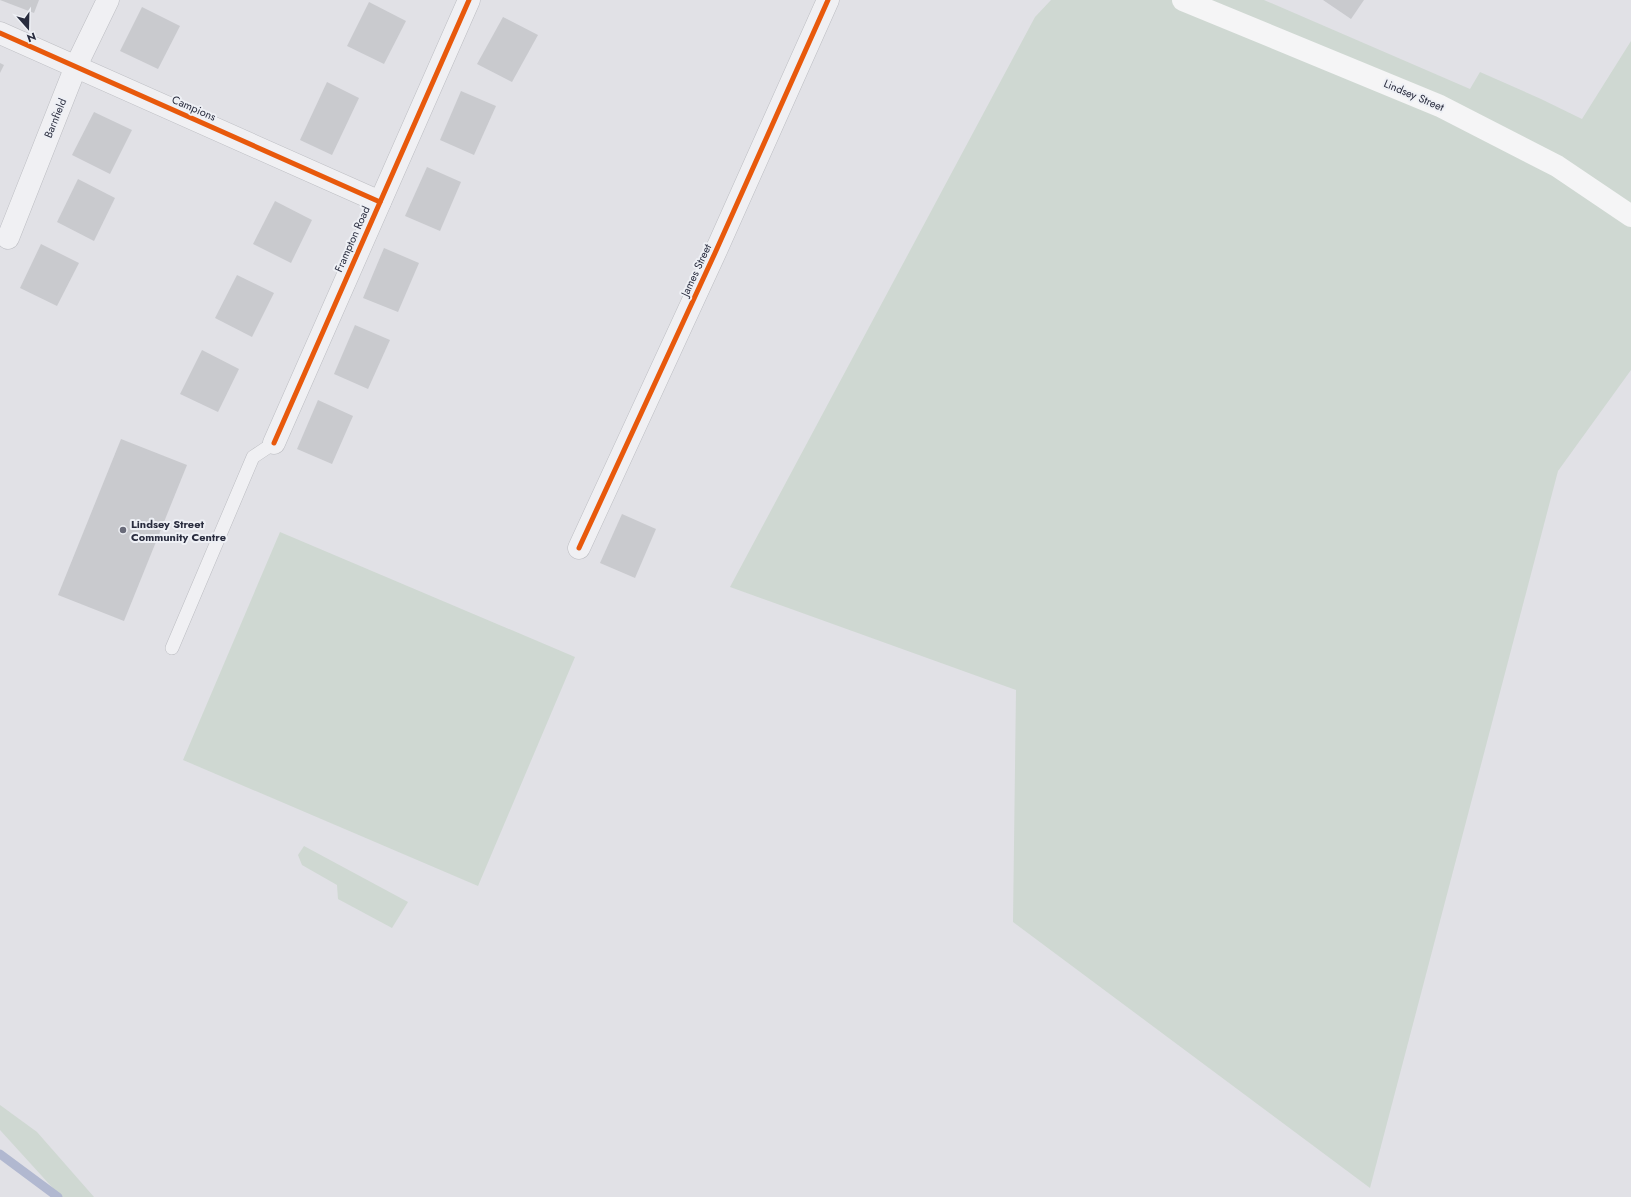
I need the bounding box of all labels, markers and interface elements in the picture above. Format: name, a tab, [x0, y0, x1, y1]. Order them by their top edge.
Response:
north arrow	[8, 8, 48, 48]
text: N	[25, 28, 38, 46]
street label: Lindsey Street	[1381, 75, 1447, 115]
street label: Campions	[169, 91, 219, 125]
street label: Barnfield	[40, 96, 70, 140]
street label: Frampton Road	[330, 203, 374, 275]
street label: James Street	[676, 241, 715, 301]
place label: Lindsey Street Community Centre	[131, 516, 226, 545]
marker: Lindsey Street Community Centre	[118, 525, 128, 535]

